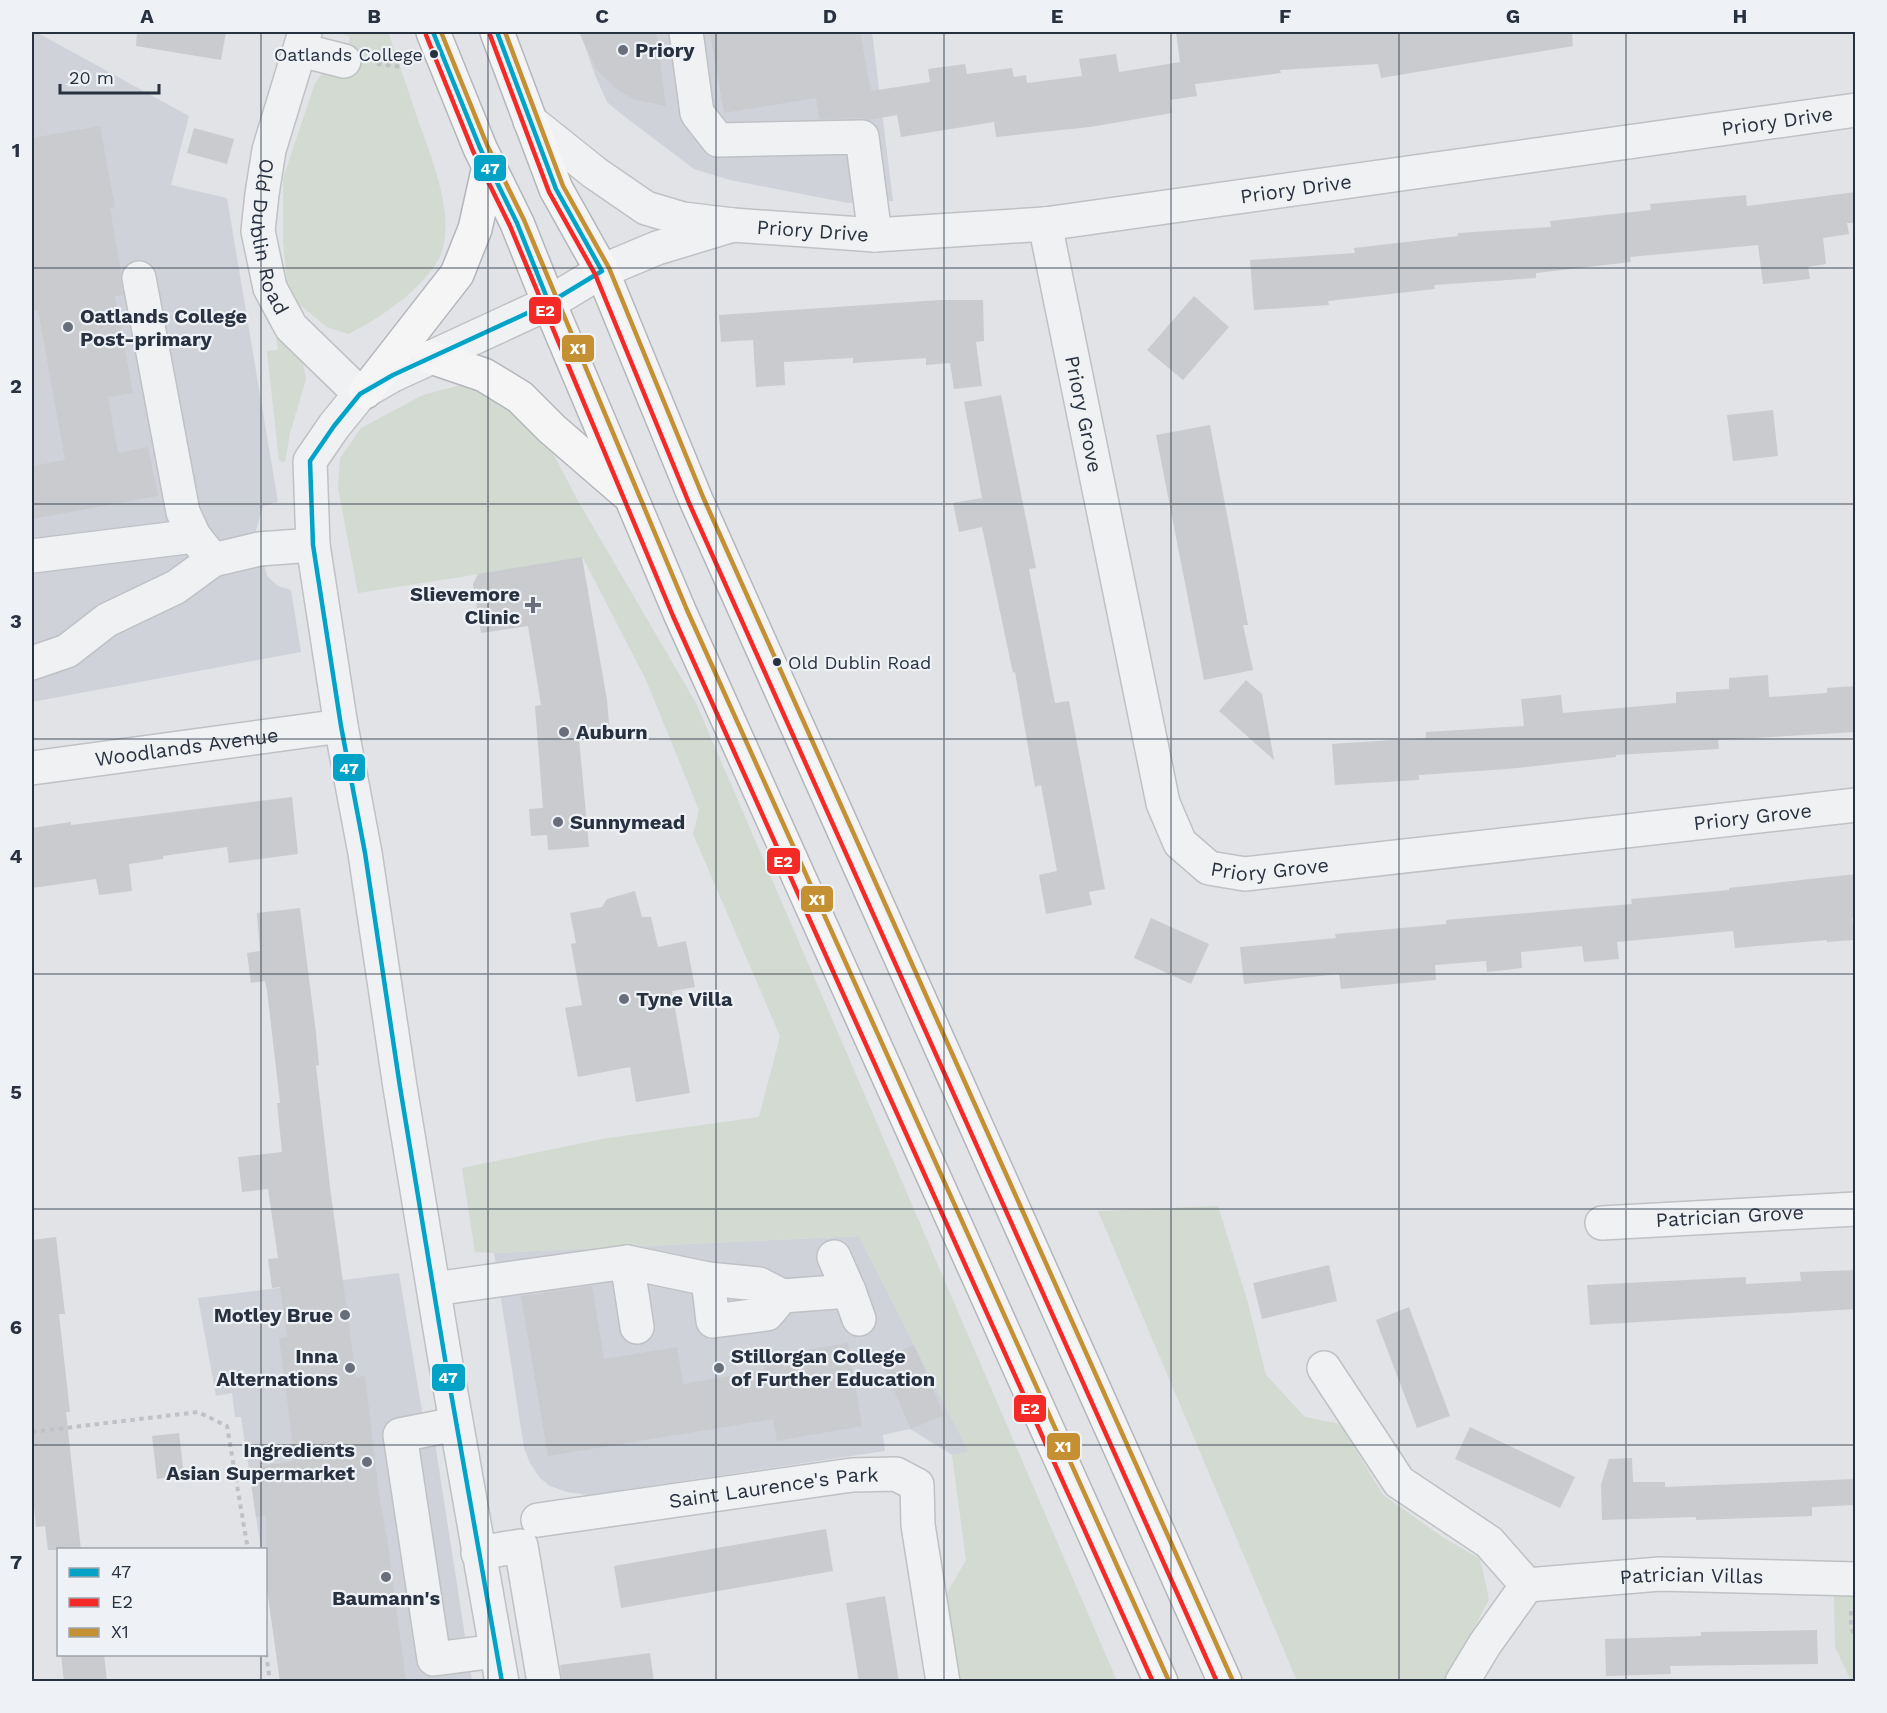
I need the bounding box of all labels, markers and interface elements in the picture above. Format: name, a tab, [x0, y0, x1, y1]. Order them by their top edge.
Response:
text: A	[140, 4, 154, 28]
text: B	[367, 4, 381, 28]
text: C	[595, 4, 609, 28]
text: D	[823, 4, 837, 28]
text: E	[1051, 4, 1063, 28]
text: F	[1279, 4, 1291, 28]
text: G	[1506, 4, 1520, 28]
text: H	[1733, 4, 1747, 28]
place label: Priory	[635, 38, 695, 62]
marker: Priory	[616, 43, 630, 57]
place label: Oatlands College	[274, 44, 423, 65]
marker: Oatlands College	[428, 48, 440, 60]
scale bar	[60, 57, 159, 95]
text: 20 m	[69, 67, 114, 88]
street label: Priory Drive	[1720, 101, 1834, 141]
text: 1	[12, 138, 20, 162]
line badge: 47	[473, 154, 507, 182]
street label: Old Dublin Road	[245, 157, 294, 319]
text: 47	[480, 159, 500, 178]
street label: Priory Drive	[1238, 169, 1353, 208]
street label: Priory Drive	[756, 215, 870, 247]
line badge: E2	[528, 296, 562, 325]
text: E2	[535, 301, 555, 320]
place label: Oatlands College Post-primary	[80, 304, 247, 351]
marker: Oatlands College Post-primary	[61, 320, 75, 334]
line badge: X1	[561, 334, 595, 363]
text: X1	[569, 339, 587, 358]
street label: Priory Grove	[1060, 353, 1107, 475]
text: 2	[10, 374, 22, 398]
place label: Slievemore Clinic	[410, 582, 520, 629]
marker: Slievemore Clinic	[524, 596, 542, 614]
text: 3	[10, 609, 22, 633]
place label: Old Dublin Road	[788, 652, 931, 673]
marker: Old Dublin Road	[771, 656, 783, 668]
place label: Auburn	[576, 720, 648, 744]
street label: Woodlands Avenue	[93, 723, 280, 771]
marker: Auburn	[557, 725, 571, 739]
line badge: 47	[332, 753, 366, 782]
text: 47	[339, 759, 359, 778]
street label: Priory Grove	[1692, 798, 1813, 835]
place label: Sunnymead	[570, 810, 685, 834]
marker: Sunnymead	[551, 815, 565, 829]
text: 4	[10, 844, 23, 868]
line badge: E2	[766, 847, 801, 875]
text: E2	[773, 852, 793, 871]
street label: Priory Grove	[1209, 853, 1330, 886]
line badge: X1	[800, 885, 834, 913]
text: X1	[808, 890, 826, 909]
place label: Tyne Villa	[636, 987, 733, 1011]
marker: Tyne Villa	[617, 992, 631, 1006]
text: 5	[10, 1080, 22, 1104]
street label: Patrician Grove	[1655, 1200, 1805, 1232]
place label: Motley Brue	[214, 1303, 333, 1327]
marker: Motley Brue	[338, 1308, 352, 1322]
text: 6	[10, 1315, 22, 1339]
place label: Inna Alternations	[216, 1344, 338, 1391]
place label: Stillorgan College of Further Education	[731, 1344, 935, 1391]
marker: Inna Alternations	[343, 1361, 357, 1375]
marker: Stillorgan College of Further Education	[712, 1361, 726, 1375]
line badge: 47	[431, 1363, 466, 1392]
text: 47	[438, 1368, 458, 1387]
line badge: E2	[1013, 1394, 1047, 1423]
text: E2	[1020, 1399, 1040, 1418]
line badge: X1	[1046, 1432, 1081, 1461]
text: X1	[1054, 1437, 1072, 1456]
place label: Ingredients Asian Supermarket	[166, 1438, 355, 1485]
marker: Ingredients Asian Supermarket	[360, 1455, 374, 1469]
street label: Saint Laurence's Park	[667, 1462, 879, 1513]
legend	[57, 1548, 267, 1656]
text: 7	[10, 1550, 22, 1574]
text: 47	[111, 1561, 131, 1582]
street label: Patrician Villas	[1619, 1562, 1764, 1589]
marker: Baumann's	[379, 1570, 393, 1584]
place label: Baumann's	[332, 1586, 440, 1610]
text: E2	[111, 1591, 133, 1612]
text: X1	[111, 1621, 129, 1642]

